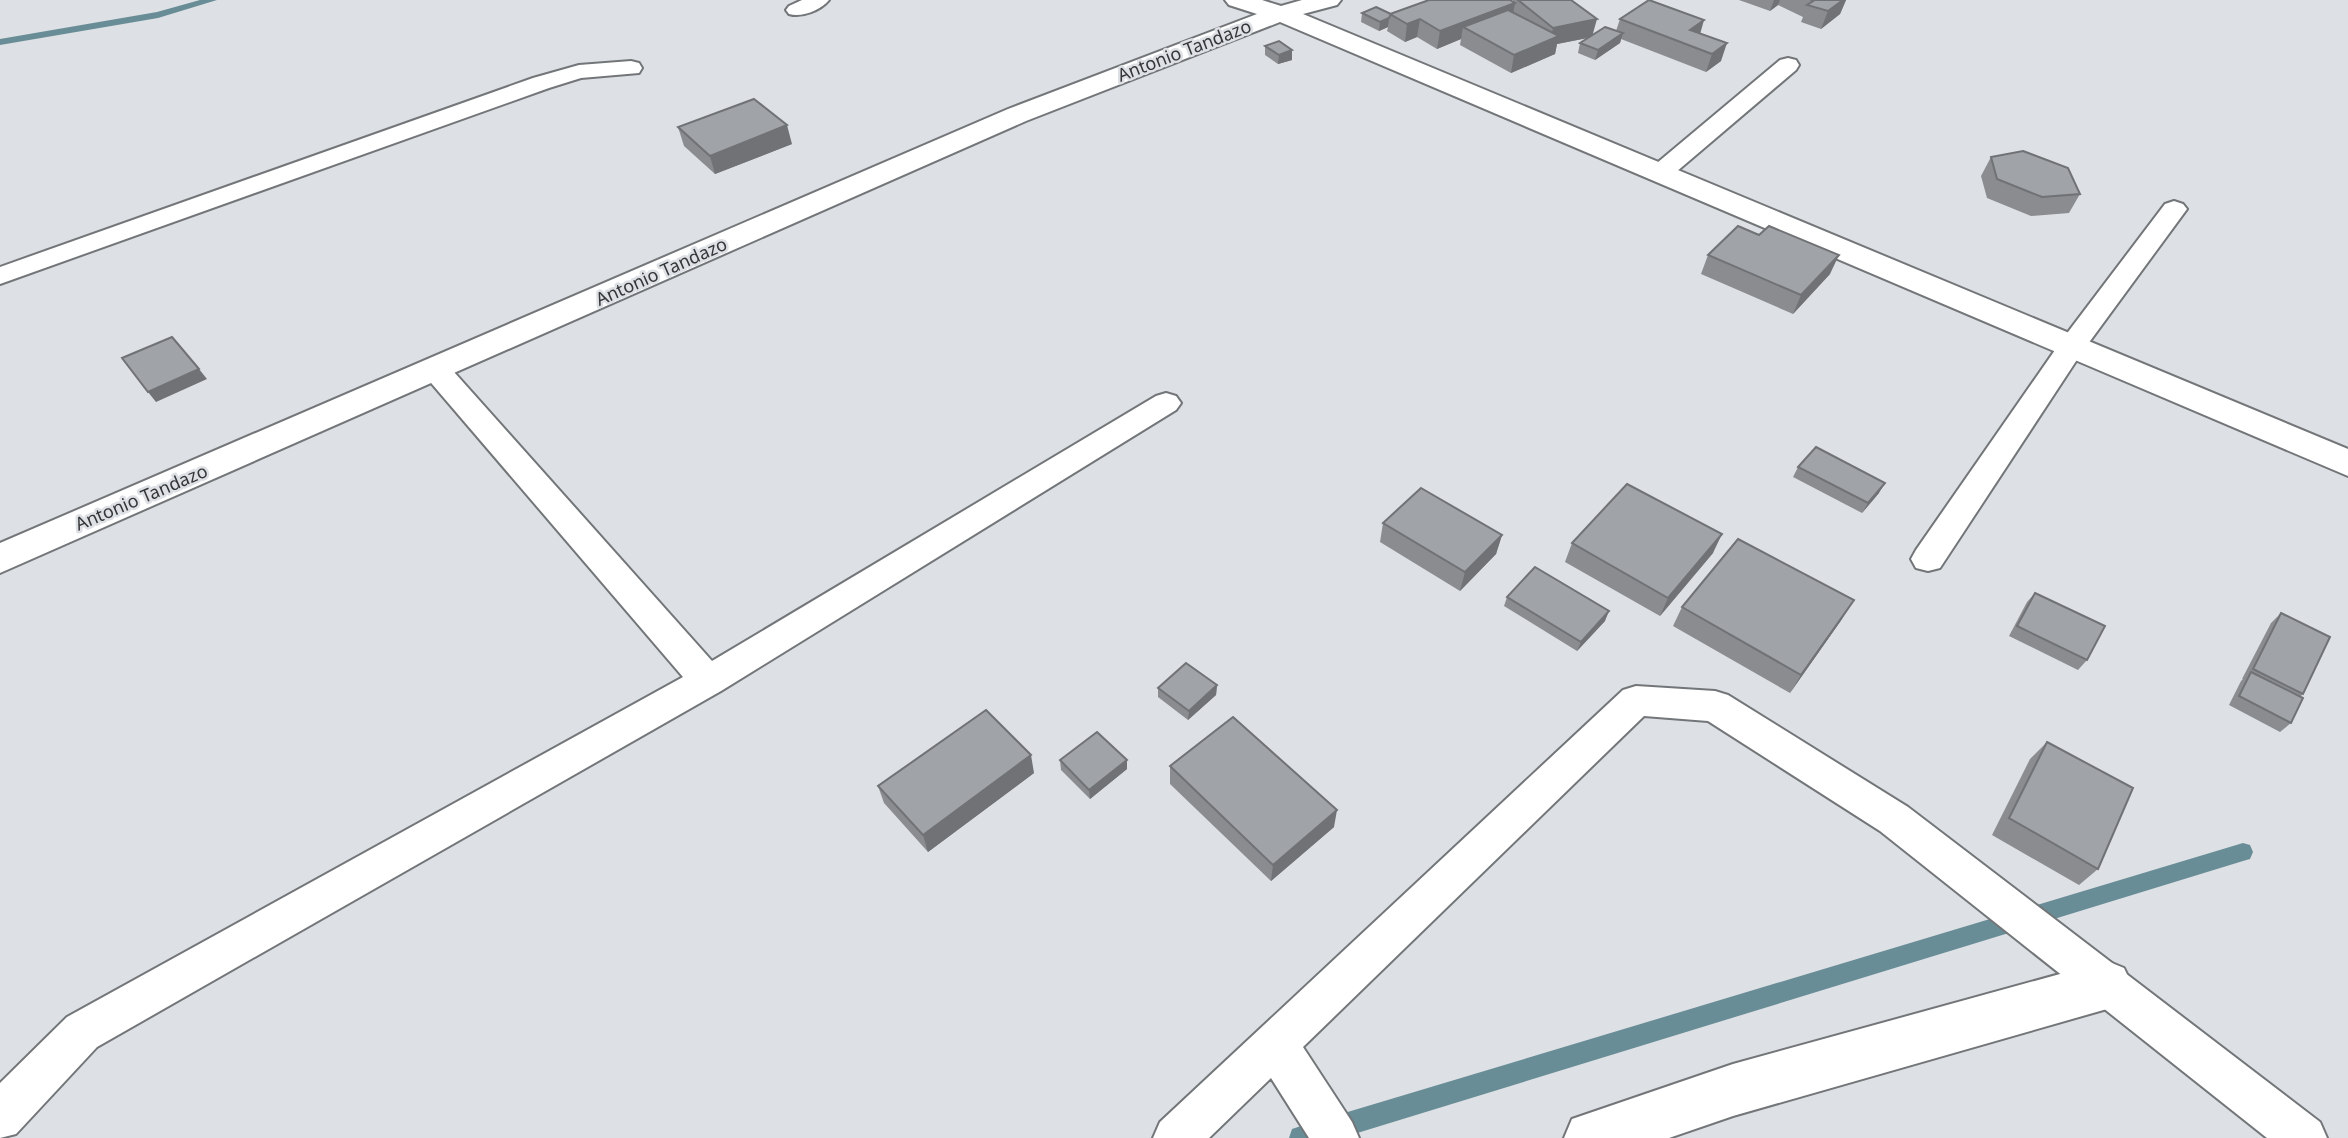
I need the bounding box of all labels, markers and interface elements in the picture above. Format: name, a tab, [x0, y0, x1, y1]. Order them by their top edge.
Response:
street label: Antonio Tandazo	[1114, 13, 1254, 87]
street label: Antonio Tandazo	[591, 231, 731, 311]
street label: Antonio Tandazo	[71, 458, 211, 536]

